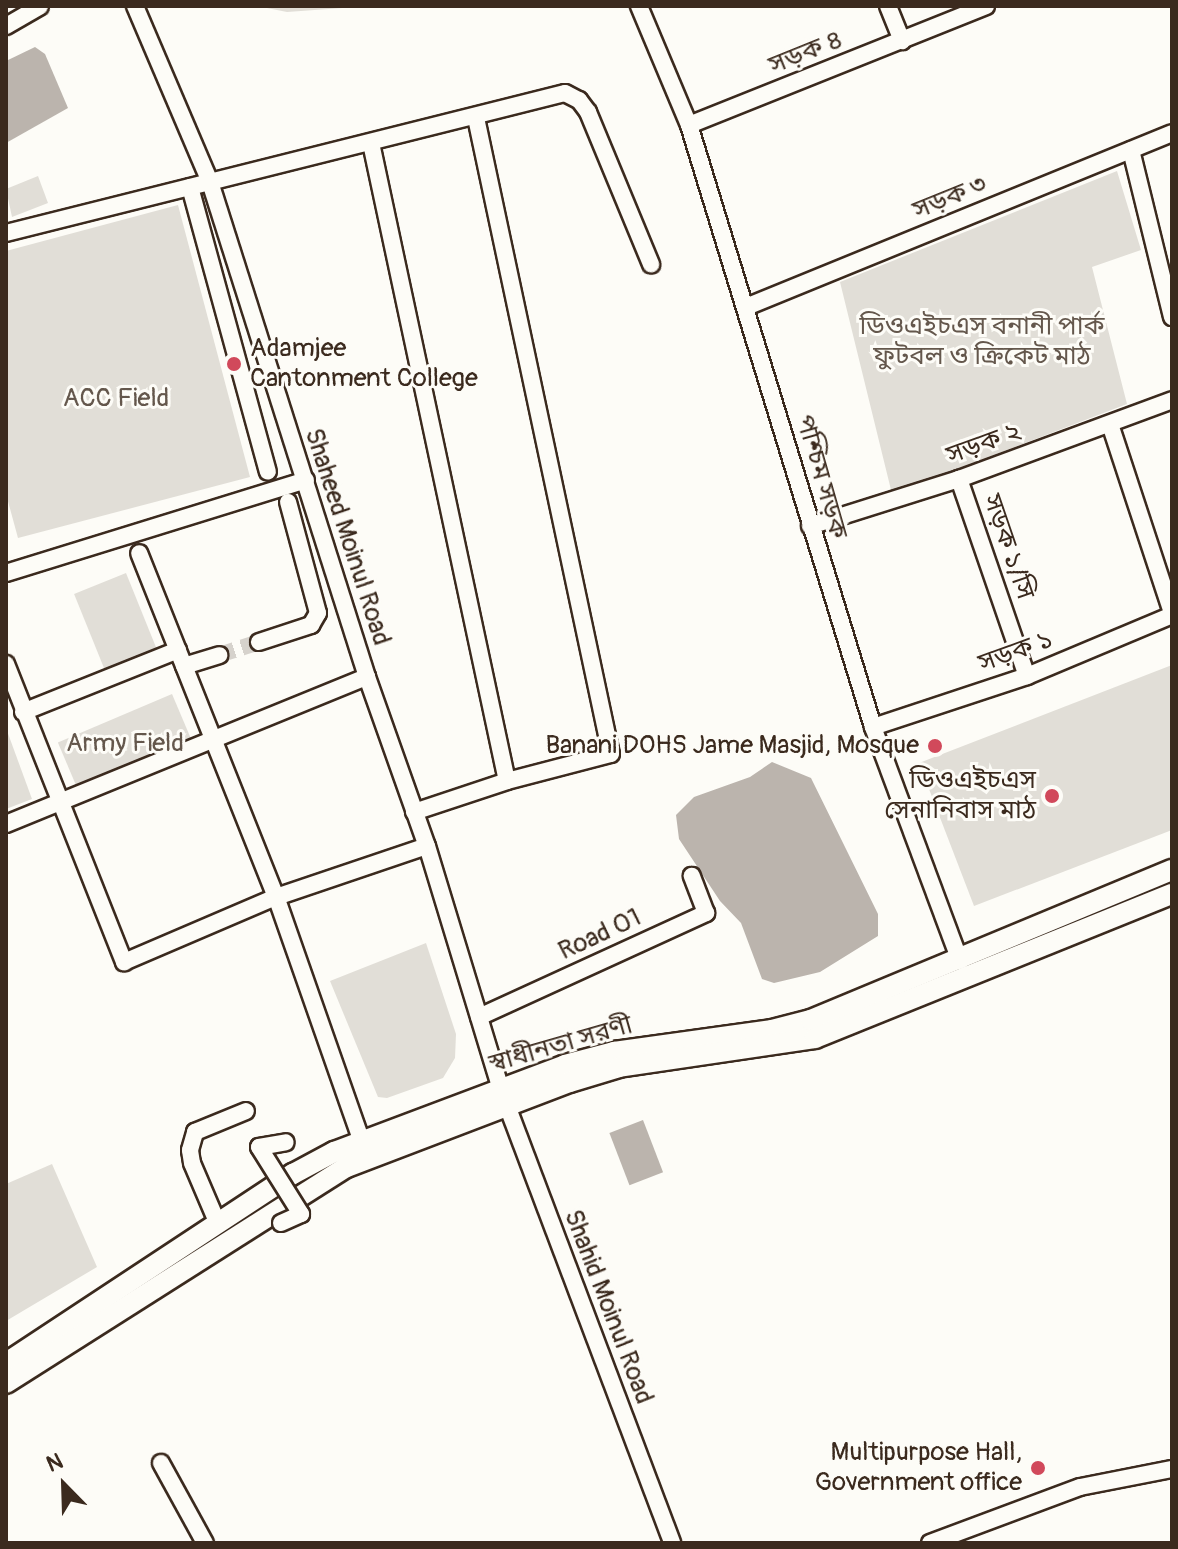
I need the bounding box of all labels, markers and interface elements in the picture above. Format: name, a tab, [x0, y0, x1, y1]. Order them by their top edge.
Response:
street label: সড়ক ৪	[765, 24, 847, 82]
street label: সড়ক ৩	[909, 169, 991, 227]
park label: ডিওএইচএস বনানী পার্ক ফুটবল ও ক্রিকেট মাঠ	[859, 311, 1105, 372]
place label: Adamjee Cantonment College	[250, 333, 478, 394]
marker: Adamjee Cantonment College	[225, 355, 243, 373]
park label: ACC Field	[63, 383, 169, 415]
street label: পশ্চিম সড়ক	[788, 411, 854, 543]
street label: সড়ক ২	[943, 416, 1025, 472]
street label: Shaheed Moinul Road	[297, 425, 397, 649]
street label: সড়ক ১/সি	[975, 490, 1041, 604]
street label: সড়ক ১	[975, 624, 1057, 680]
park label: Army Field	[66, 728, 184, 760]
place label: Banani DOHS Jame Masjid, Mosque	[545, 730, 919, 762]
marker: Banani DOHS Jame Masjid, Mosque	[926, 737, 944, 755]
place label: ডিওএইচএস সেনানিবাস মাঠ	[884, 765, 1036, 826]
marker: ডিওএইচএস সেনানিবাস মাঠ	[1043, 787, 1061, 805]
street label: Road 01	[554, 902, 646, 968]
street label: স্বাধীনতা সরণী	[486, 1010, 636, 1080]
street label: Shahid Moinul Road	[557, 1206, 659, 1408]
place label: Multipurpose Hall, Government office	[815, 1437, 1022, 1498]
north arrow	[24, 1445, 104, 1525]
text: N	[42, 1447, 67, 1479]
marker: Multipurpose Hall, Government office	[1029, 1459, 1047, 1477]

